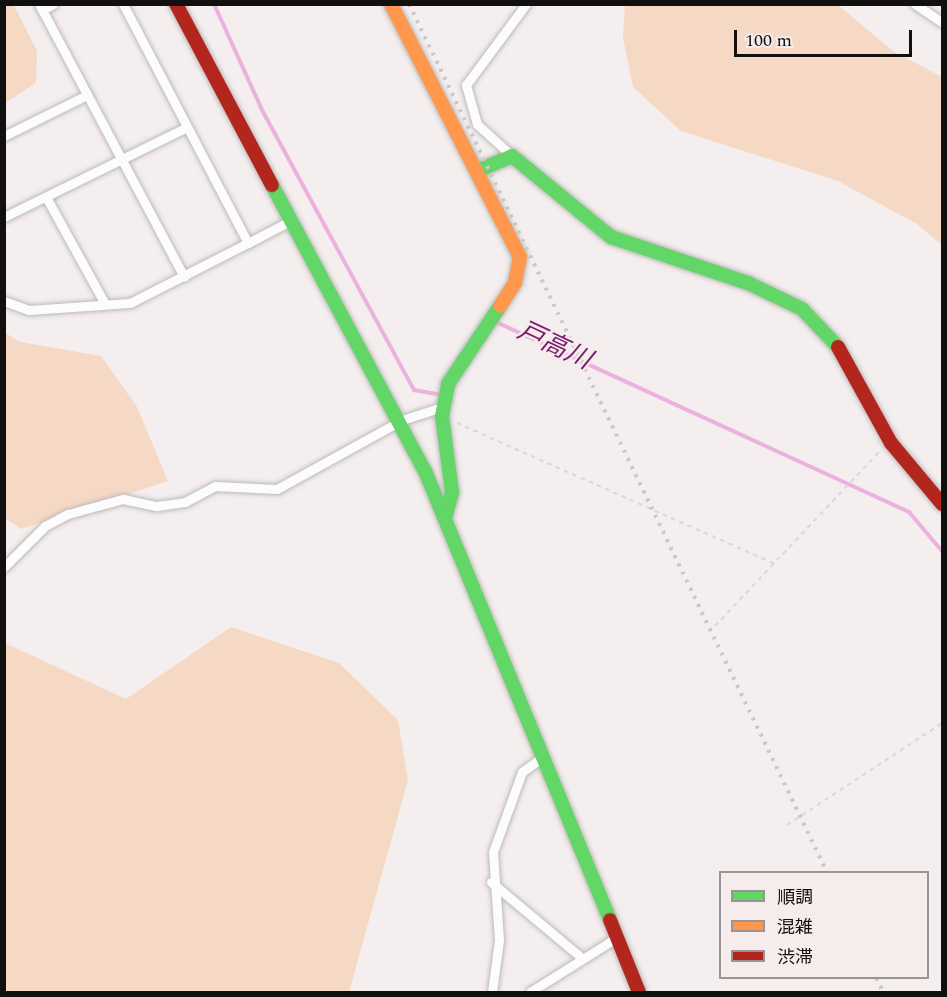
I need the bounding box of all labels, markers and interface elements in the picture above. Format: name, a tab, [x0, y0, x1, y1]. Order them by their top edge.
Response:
scale bar	[737, 18, 916, 56]
text: 100 m	[745, 27, 792, 54]
water label: 戸高川	[512, 315, 596, 377]
legend	[719, 871, 929, 979]
text: 順調	[777, 884, 813, 911]
text: 混雑	[777, 914, 813, 941]
text: 渋滞	[777, 944, 813, 971]

